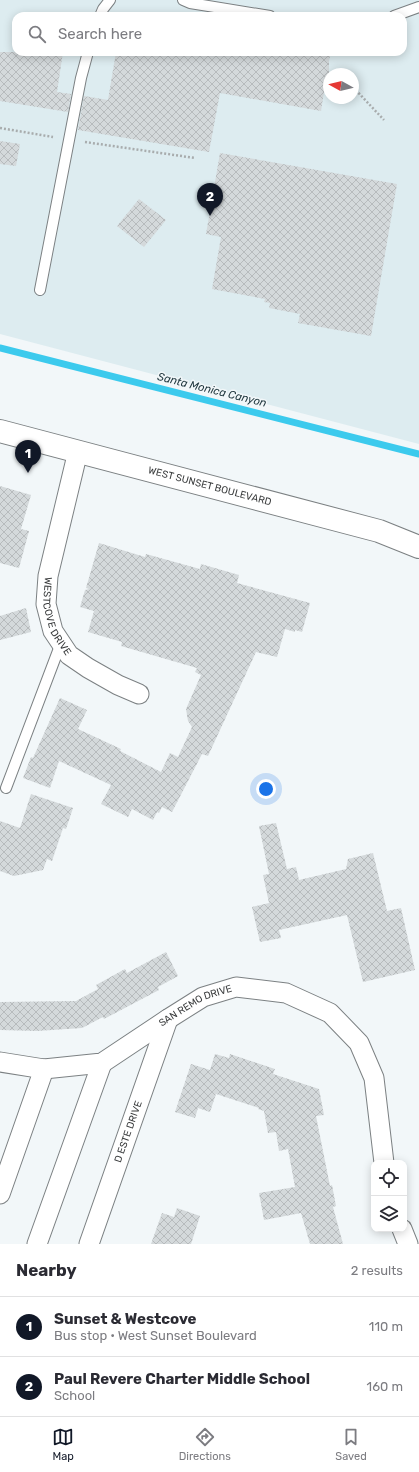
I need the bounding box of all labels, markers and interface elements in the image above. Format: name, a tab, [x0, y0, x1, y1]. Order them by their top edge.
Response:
search box	[12, 12, 407, 56]
icon: search	[26, 23, 48, 45]
text: Search here	[58, 25, 142, 43]
north arrow	[323, 68, 359, 104]
pin: 2	[197, 183, 223, 216]
water label: Santa Monica Canyon	[156, 370, 268, 410]
pin: 1	[15, 440, 41, 473]
street label: WEST SUNSET BOULEVARD	[147, 464, 273, 508]
street label: WESTCOVE DRIVE	[40, 577, 74, 658]
your location	[256, 779, 276, 799]
street label: SAN REMO DRIVE	[157, 983, 233, 1029]
street label: D ESTE DRIVE	[112, 1099, 145, 1164]
map controls	[371, 1160, 407, 1232]
button: locate	[371, 1160, 407, 1196]
button: layers	[371, 1196, 407, 1232]
text: Nearby	[16, 1260, 77, 1280]
text: 2 results	[351, 1263, 403, 1278]
text: Sunset & Westcove	[54, 1310, 196, 1328]
text: 1	[26, 1319, 32, 1334]
text: 110 m	[369, 1319, 403, 1334]
text: Bus stop · West Sunset Boulevard	[54, 1328, 257, 1343]
text: Paul Revere Charter Middle School	[54, 1370, 310, 1388]
text: 2	[25, 1379, 33, 1394]
text: 160 m	[367, 1379, 403, 1394]
text: School	[54, 1388, 95, 1403]
tab: Map	[52, 1426, 74, 1463]
tab: Directions	[179, 1426, 231, 1463]
tab: Saved	[335, 1426, 367, 1463]

